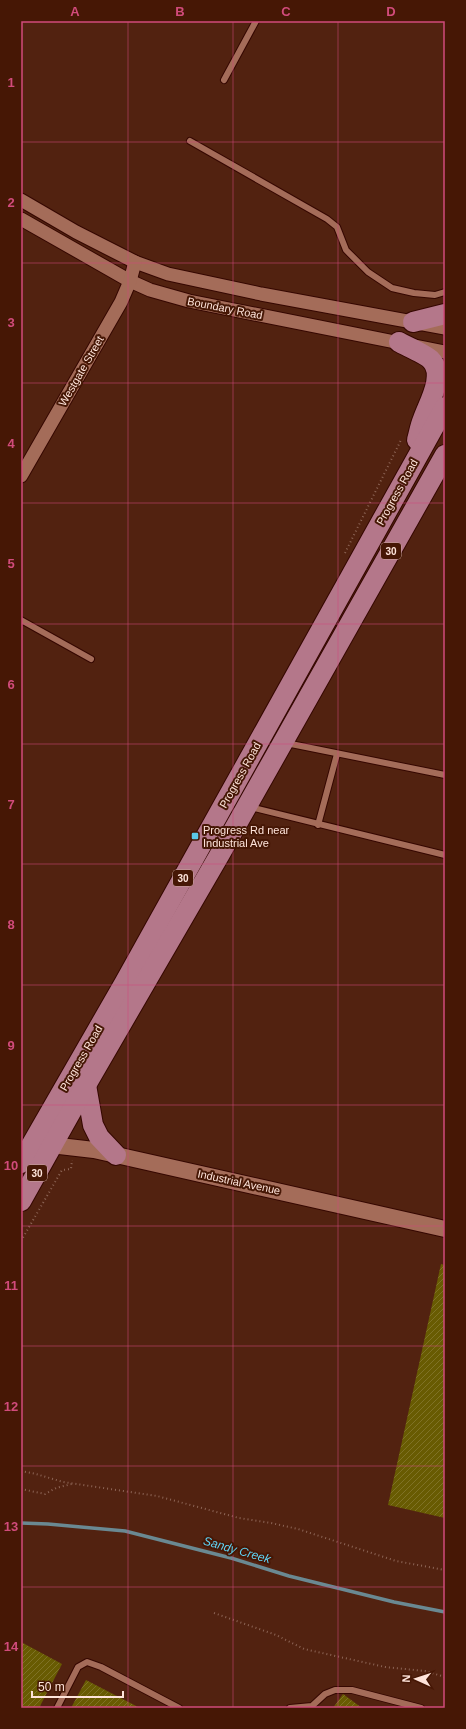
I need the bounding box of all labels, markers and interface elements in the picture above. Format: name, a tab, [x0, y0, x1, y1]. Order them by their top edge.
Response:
text: A	[70, 4, 80, 19]
text: B	[175, 4, 185, 19]
text: C	[281, 4, 291, 19]
text: D	[386, 4, 396, 19]
text: 1	[7, 75, 15, 90]
text: 2	[7, 195, 15, 210]
street label: Boundary Road	[186, 295, 264, 321]
text: 3	[7, 315, 15, 330]
street label: Westgate Street	[56, 334, 106, 408]
text: 4	[7, 436, 15, 451]
street label: Progress Road	[374, 457, 420, 527]
road number: 30	[381, 543, 401, 559]
text: 5	[7, 556, 15, 571]
text: 6	[7, 677, 15, 692]
street label: Progress Road	[217, 740, 263, 810]
text: 7	[7, 797, 15, 812]
place label: Progress Rd near Industrial Ave	[203, 824, 290, 849]
marker: Progress Rd near Industrial Ave	[190, 831, 200, 841]
road number: 30	[173, 870, 193, 886]
text: 8	[7, 917, 15, 932]
street label: Progress Road	[57, 1023, 105, 1093]
text: 9	[7, 1038, 15, 1053]
text: 10	[4, 1158, 18, 1173]
road number: 30	[27, 1165, 47, 1181]
street label: Industrial Avenue	[197, 1167, 281, 1197]
text: 11	[4, 1278, 18, 1293]
text: 12	[4, 1399, 18, 1414]
text: 13	[4, 1519, 18, 1534]
water label: Sandy Creek	[202, 1534, 273, 1567]
text: 14	[4, 1639, 19, 1654]
north arrow	[396, 1659, 436, 1699]
scale bar	[32, 1673, 123, 1699]
text: N	[400, 1674, 412, 1683]
text: 50 m	[38, 1680, 65, 1694]

